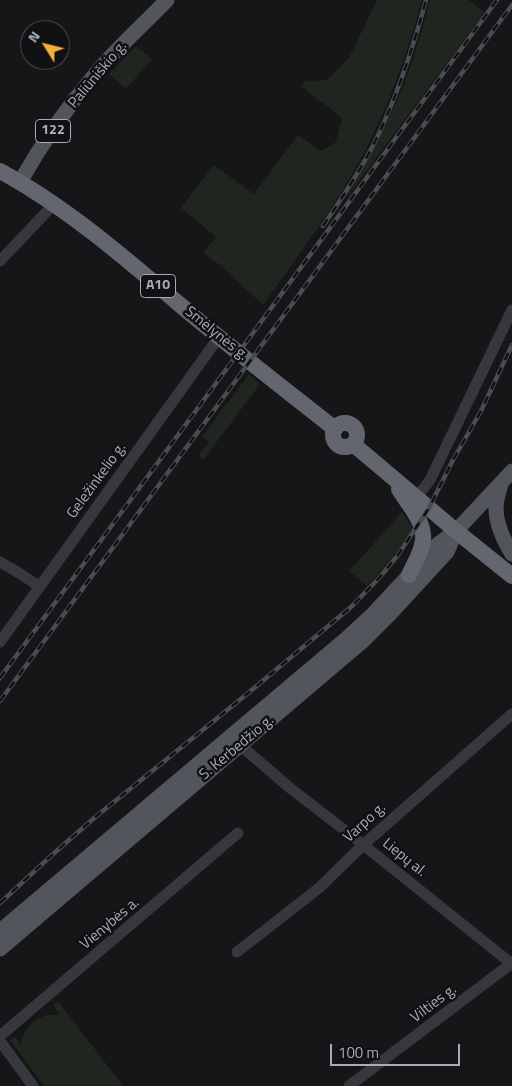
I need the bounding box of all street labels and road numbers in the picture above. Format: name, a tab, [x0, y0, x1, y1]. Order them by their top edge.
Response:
street label: Paliūniškio g.	[65, 38, 131, 112]
road number: 122	[36, 120, 70, 142]
road number: A10	[140, 274, 176, 298]
street label: Smėlynės g.	[181, 303, 251, 365]
street label: Geležinkelio g.	[63, 440, 131, 522]
street label: S. Kerbedžio g.	[196, 712, 278, 784]
street label: Varpo g.	[340, 799, 390, 847]
street label: Liepų al.	[378, 835, 430, 881]
street label: Vienybės a.	[77, 894, 143, 954]
street label: Vilties g.	[407, 981, 461, 1027]

